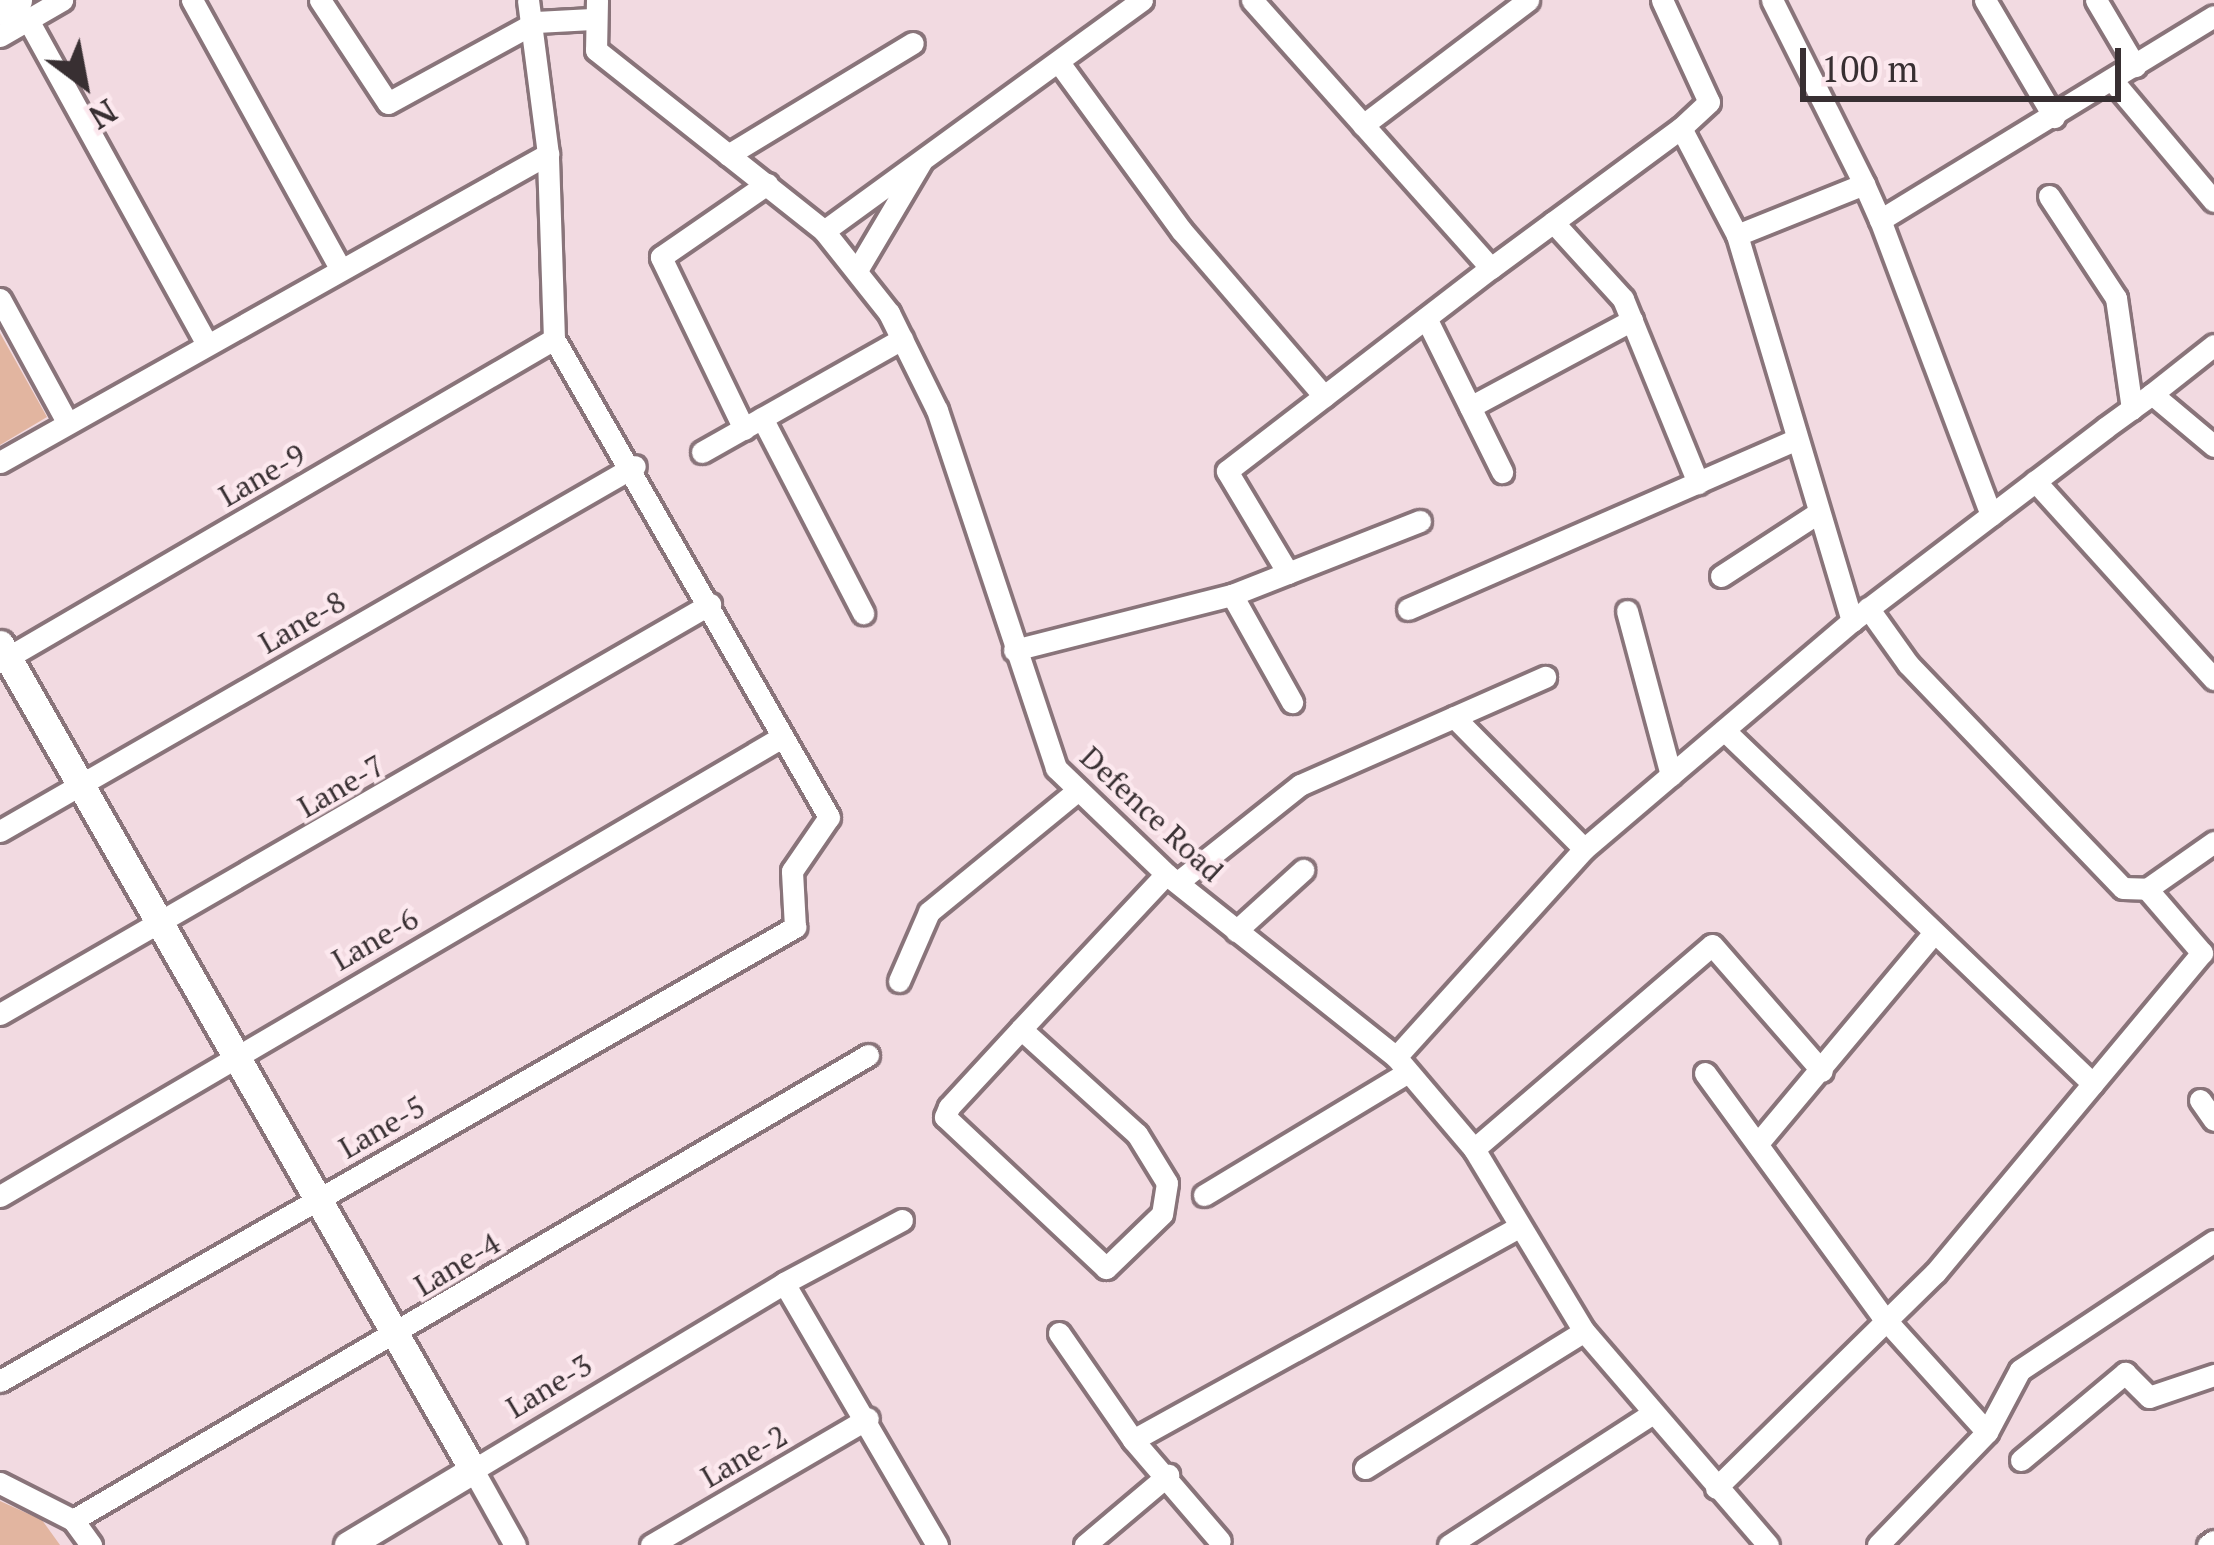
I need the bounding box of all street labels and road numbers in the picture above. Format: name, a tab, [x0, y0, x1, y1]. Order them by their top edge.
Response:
street label: Lane-9	[213, 436, 311, 514]
street label: Lane-8	[253, 583, 351, 661]
street label: Defence Road	[1073, 739, 1231, 889]
street label: Lane-7	[292, 747, 390, 825]
street label: Lane-6	[326, 900, 424, 978]
street label: Lane-5	[333, 1088, 431, 1166]
street label: Lane-4	[408, 1225, 506, 1303]
street label: Lane-3	[500, 1347, 598, 1425]
street label: Lane-2	[695, 1417, 793, 1495]

